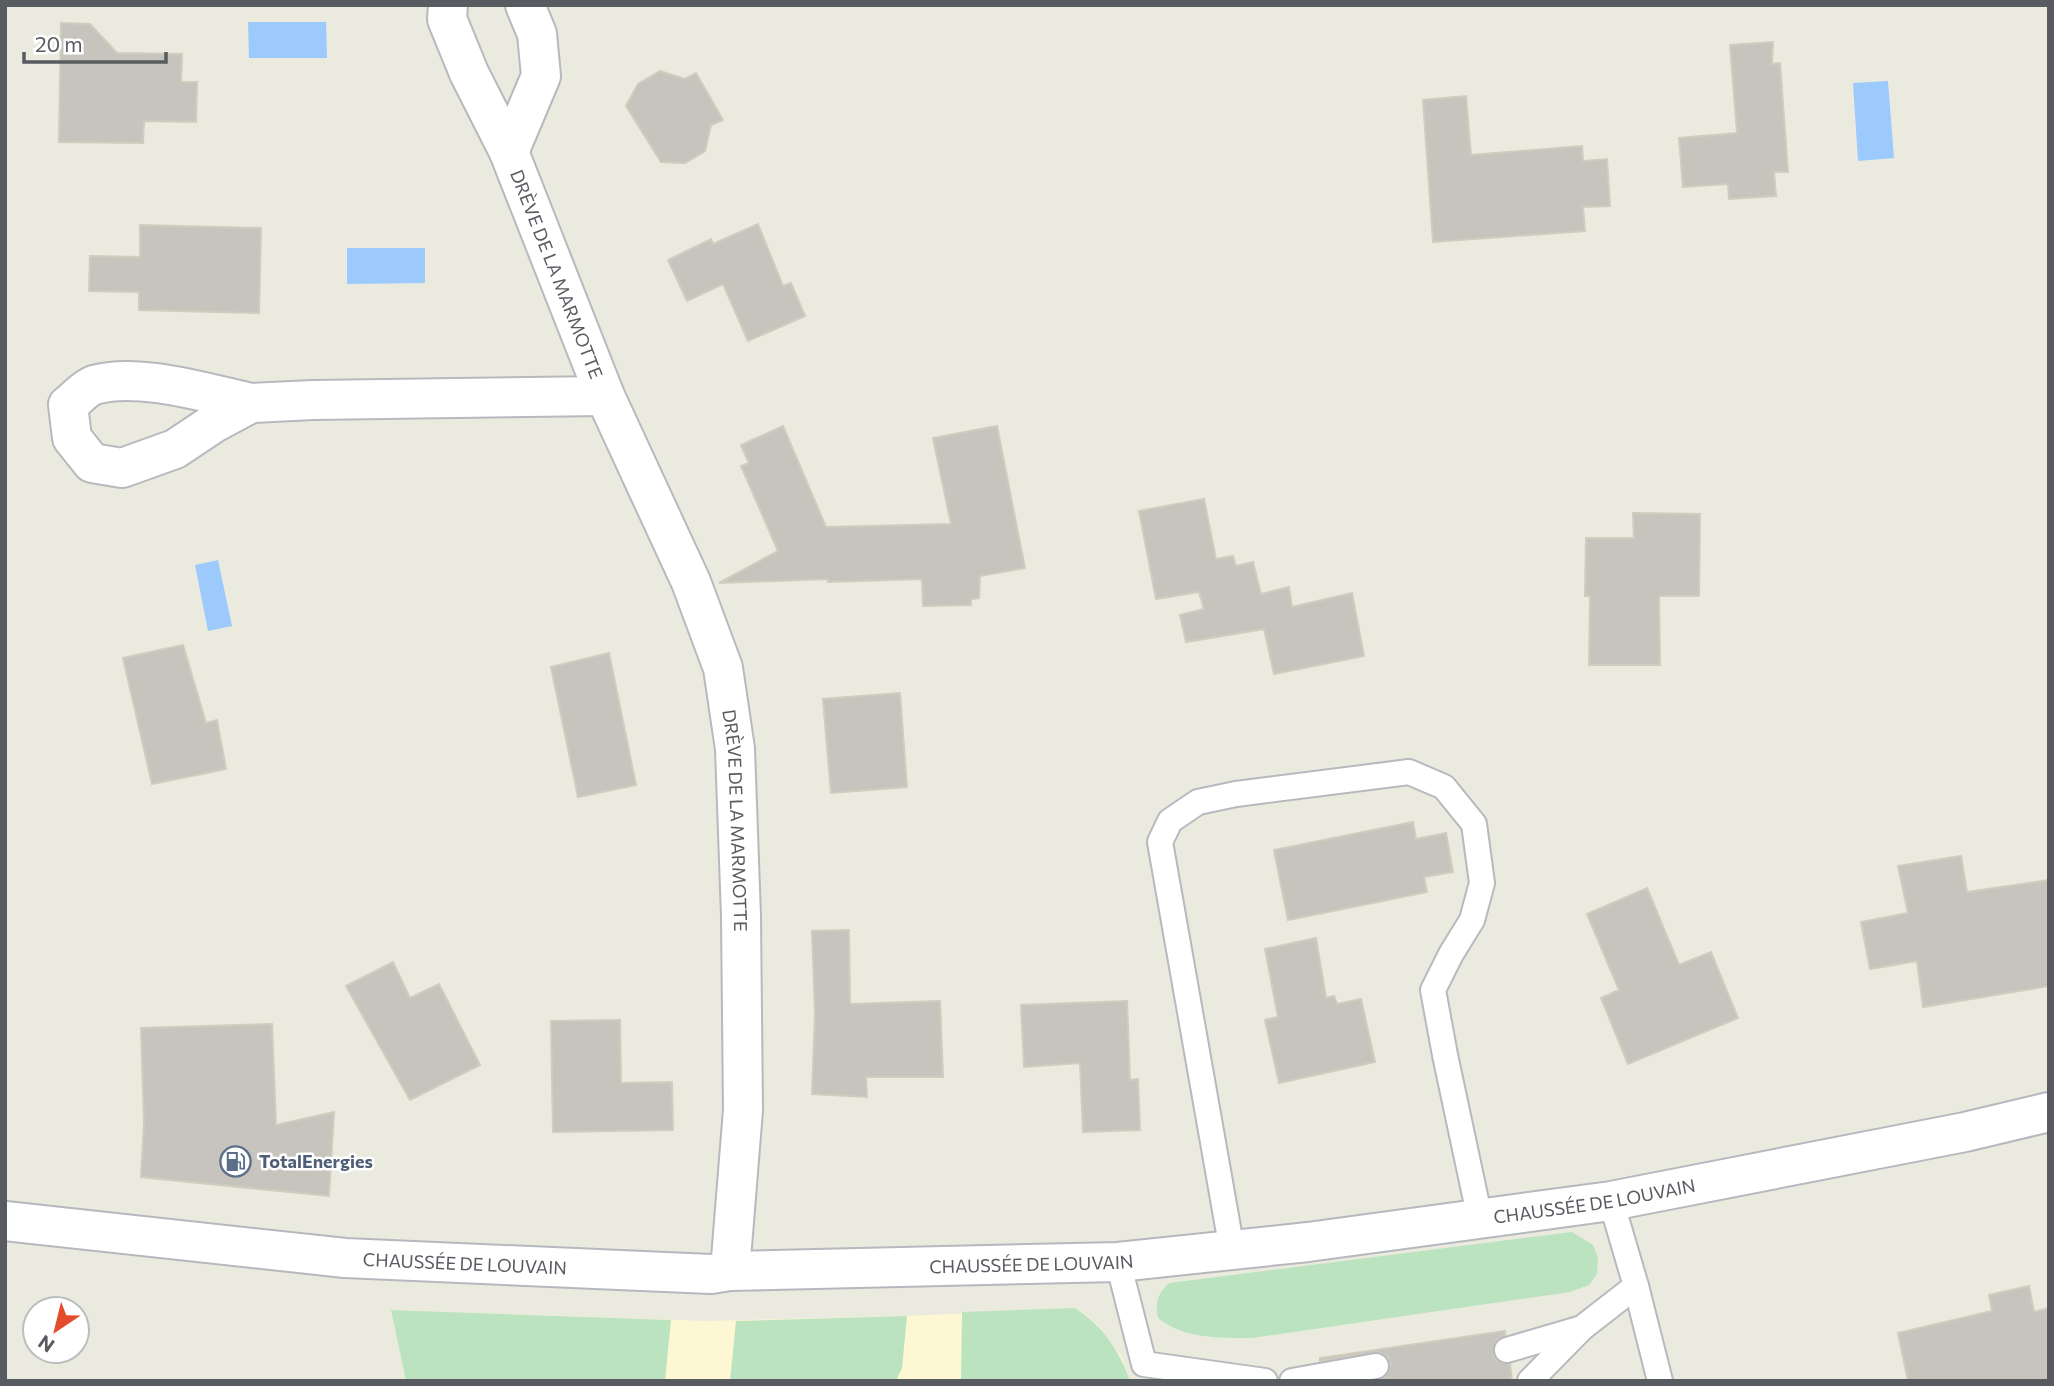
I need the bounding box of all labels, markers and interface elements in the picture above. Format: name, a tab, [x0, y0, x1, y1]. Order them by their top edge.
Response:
scale bar	[24, 21, 166, 65]
text: 20 m	[35, 31, 83, 56]
street label: DRÈVE DE LA MARMOTTE	[506, 166, 608, 382]
street label: DRÈVE DE LA MARMOTTE	[718, 708, 752, 932]
fuel station icon: TotalEnergies	[219, 1144, 253, 1178]
place label: TotalEnergies	[259, 1150, 373, 1172]
street label: CHAUSSÉE DE LOUVAIN	[1492, 1174, 1697, 1228]
street label: CHAUSSÉE DE LOUVAIN	[362, 1248, 567, 1279]
street label: CHAUSSÉE DE LOUVAIN	[929, 1249, 1134, 1277]
north arrow	[21, 1295, 91, 1365]
text: N	[34, 1331, 58, 1358]

